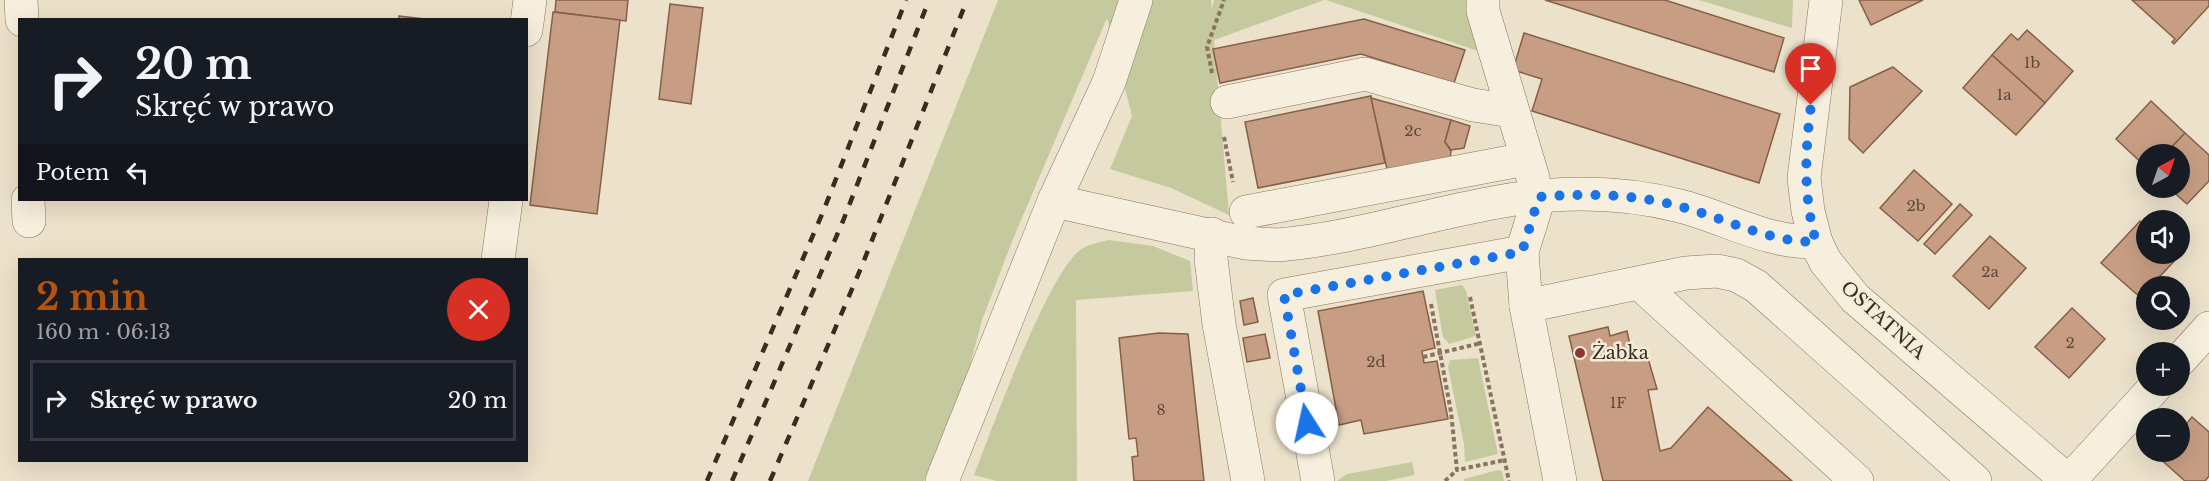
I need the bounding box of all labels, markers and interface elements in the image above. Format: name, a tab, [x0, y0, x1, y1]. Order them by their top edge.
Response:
text: 20 m	[135, 38, 252, 90]
icon: right	[36, 42, 114, 120]
pin	[1785, 43, 1836, 105]
icon: arrive	[1794, 52, 1827, 85]
house number: 1b	[2024, 53, 2040, 72]
house number: 1a	[1996, 85, 2012, 104]
text: Skręć w prawo	[135, 90, 334, 123]
house number: 2c	[1404, 121, 1422, 140]
north arrow	[2136, 144, 2190, 198]
map controls	[2136, 144, 2190, 462]
icon: left	[121, 156, 154, 189]
text: Potem	[36, 159, 109, 186]
house number: 2b	[1906, 196, 1926, 215]
button: sound	[2136, 210, 2190, 264]
house number: 2a	[1981, 262, 1999, 281]
text: 2 min	[36, 275, 148, 320]
street label: OSTATNIA	[1836, 276, 1931, 364]
button: search	[2136, 276, 2190, 330]
button: close	[447, 278, 510, 341]
text: 160 m · 06:13	[36, 320, 171, 344]
house number: 2	[2065, 333, 2075, 352]
place label: Żabka	[1592, 341, 1649, 364]
button: +	[2136, 342, 2190, 396]
marker: Żabka	[1573, 346, 1587, 360]
house number: 2d	[1366, 352, 1386, 371]
icon: right	[39, 384, 72, 417]
text: Skręć w prawo	[90, 387, 257, 414]
text: 20 m	[448, 387, 507, 414]
position arrow	[1275, 391, 1339, 455]
house number: 1F	[1610, 393, 1626, 412]
house number: 8	[1156, 400, 1166, 419]
button: −	[2136, 408, 2190, 462]

